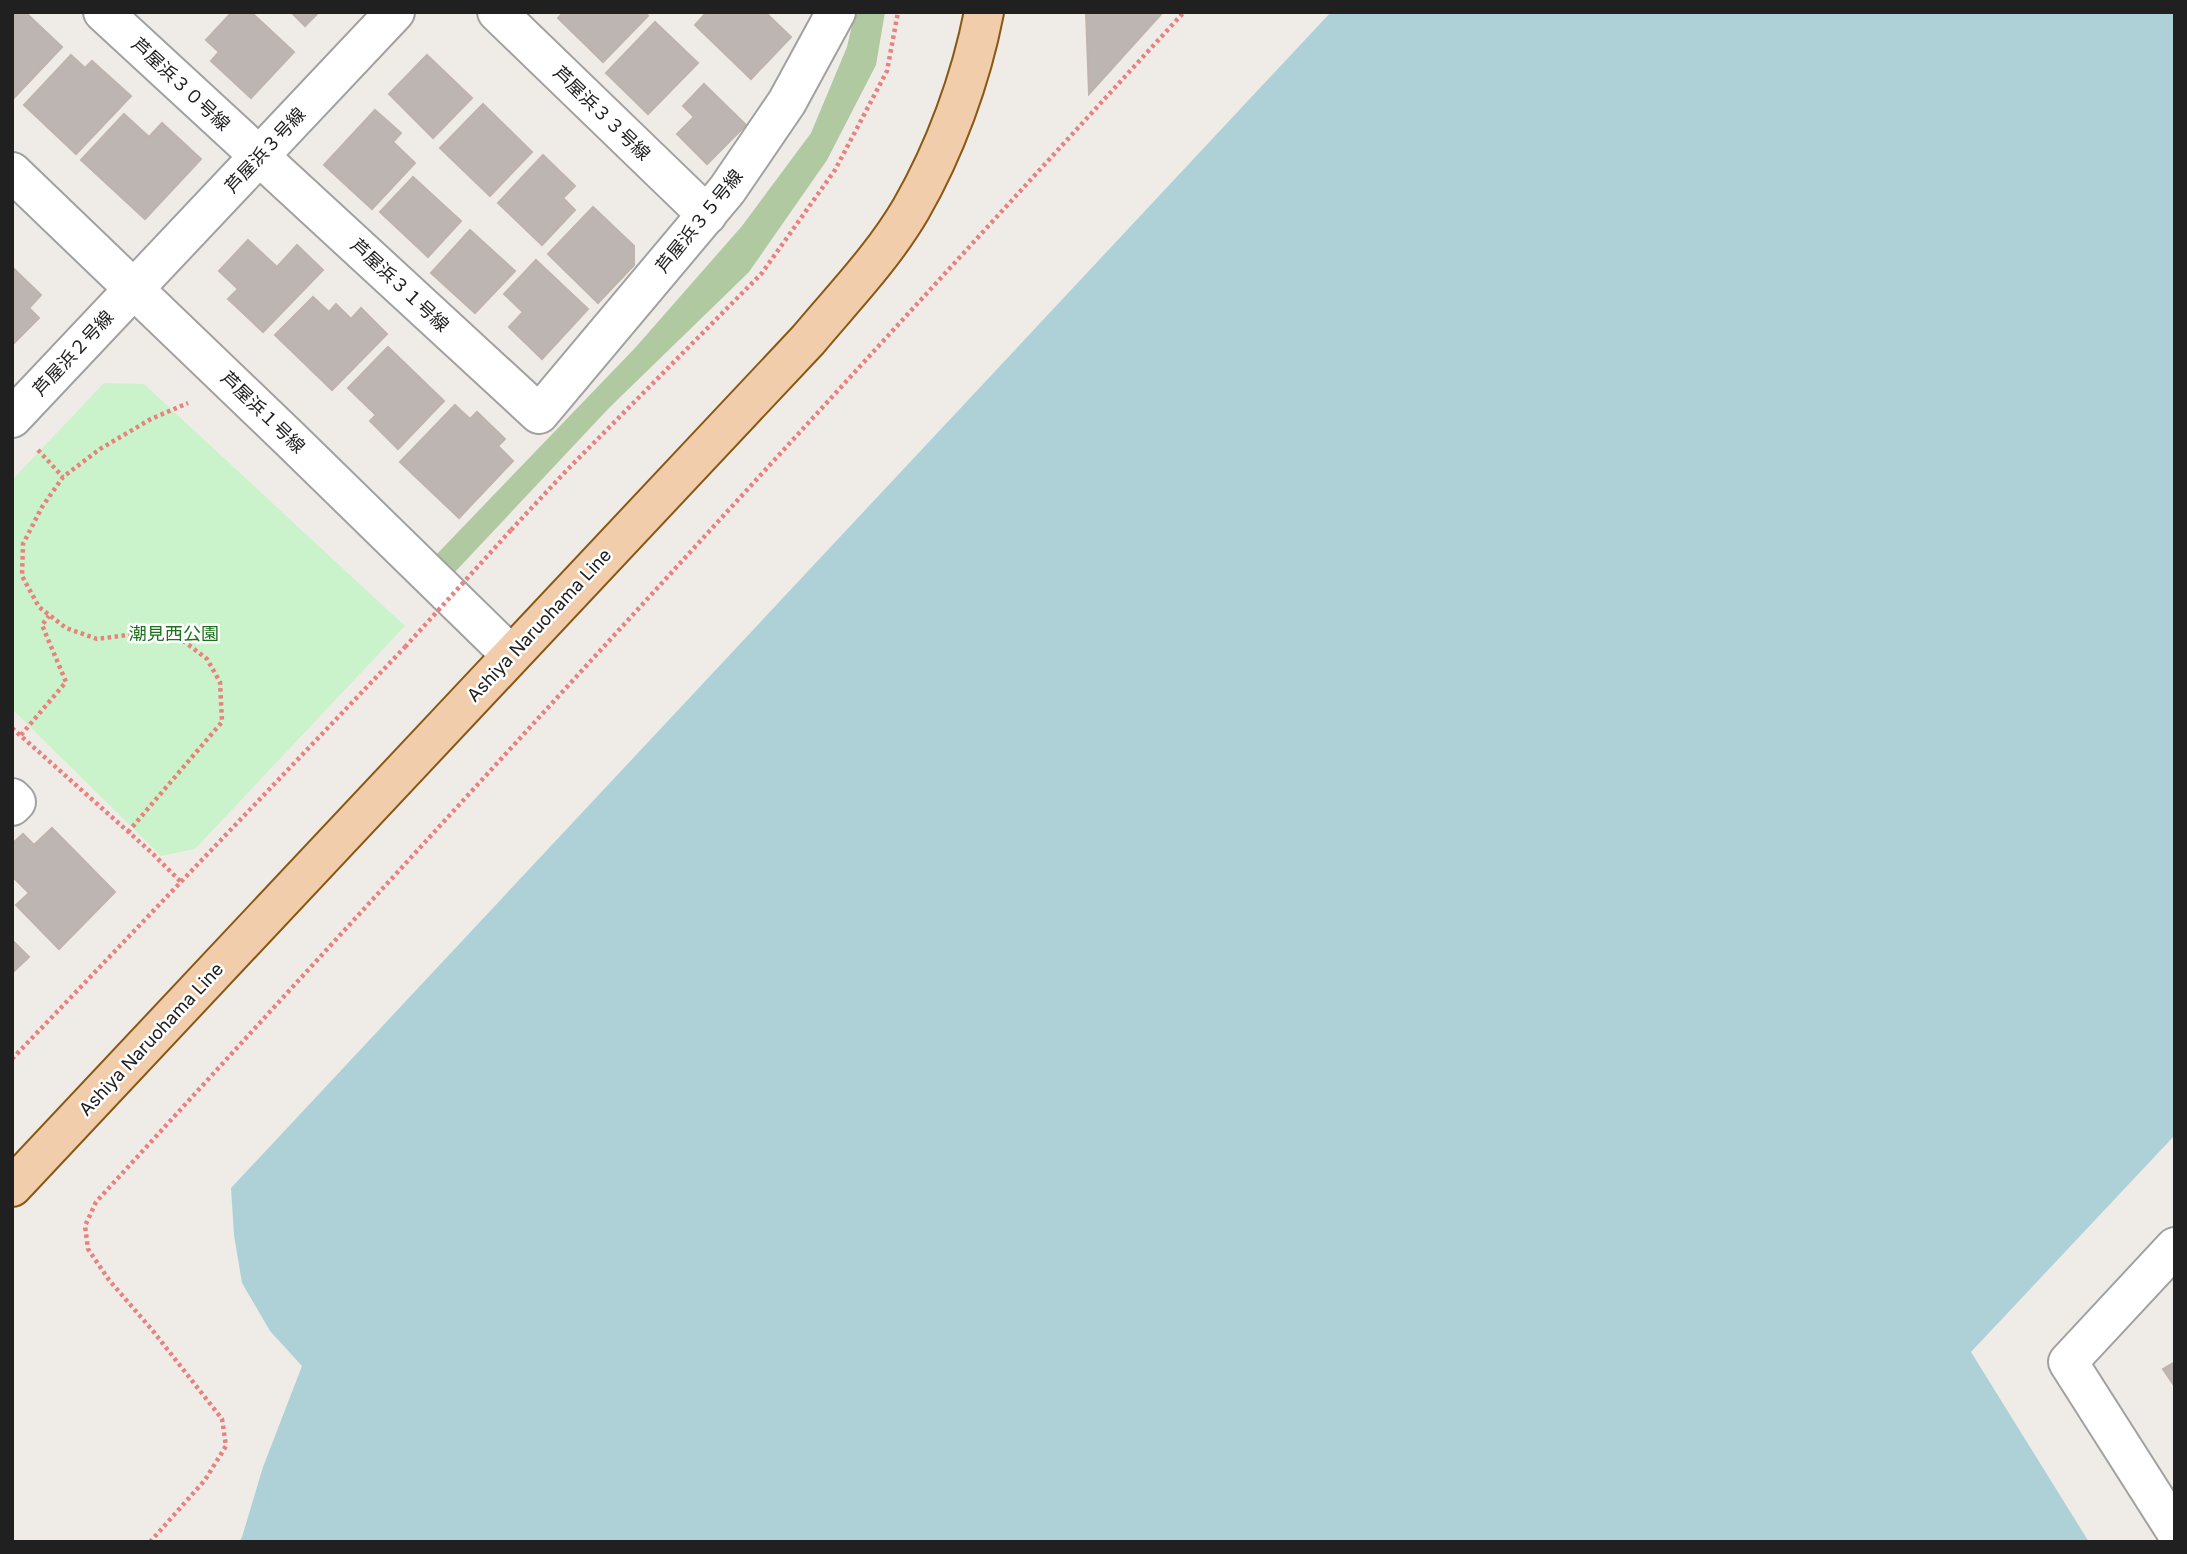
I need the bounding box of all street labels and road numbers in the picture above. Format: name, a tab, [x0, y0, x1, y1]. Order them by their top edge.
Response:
street label: 芦屋浜３０号線	[128, 33, 234, 135]
street label: 芦屋浜３３号線	[549, 62, 655, 164]
street label: 芦屋浜３号線	[220, 103, 310, 197]
street label: 芦屋浜３５号線	[651, 165, 747, 277]
street label: 芦屋浜３１号線	[347, 234, 453, 336]
street label: 芦屋浜２号線	[28, 306, 118, 400]
street label: 芦屋浜１号線	[217, 367, 309, 457]
street label: Ashiya Naruohama Line	[463, 544, 615, 706]
street label: Ashiya Naruohama Line	[75, 958, 227, 1120]

